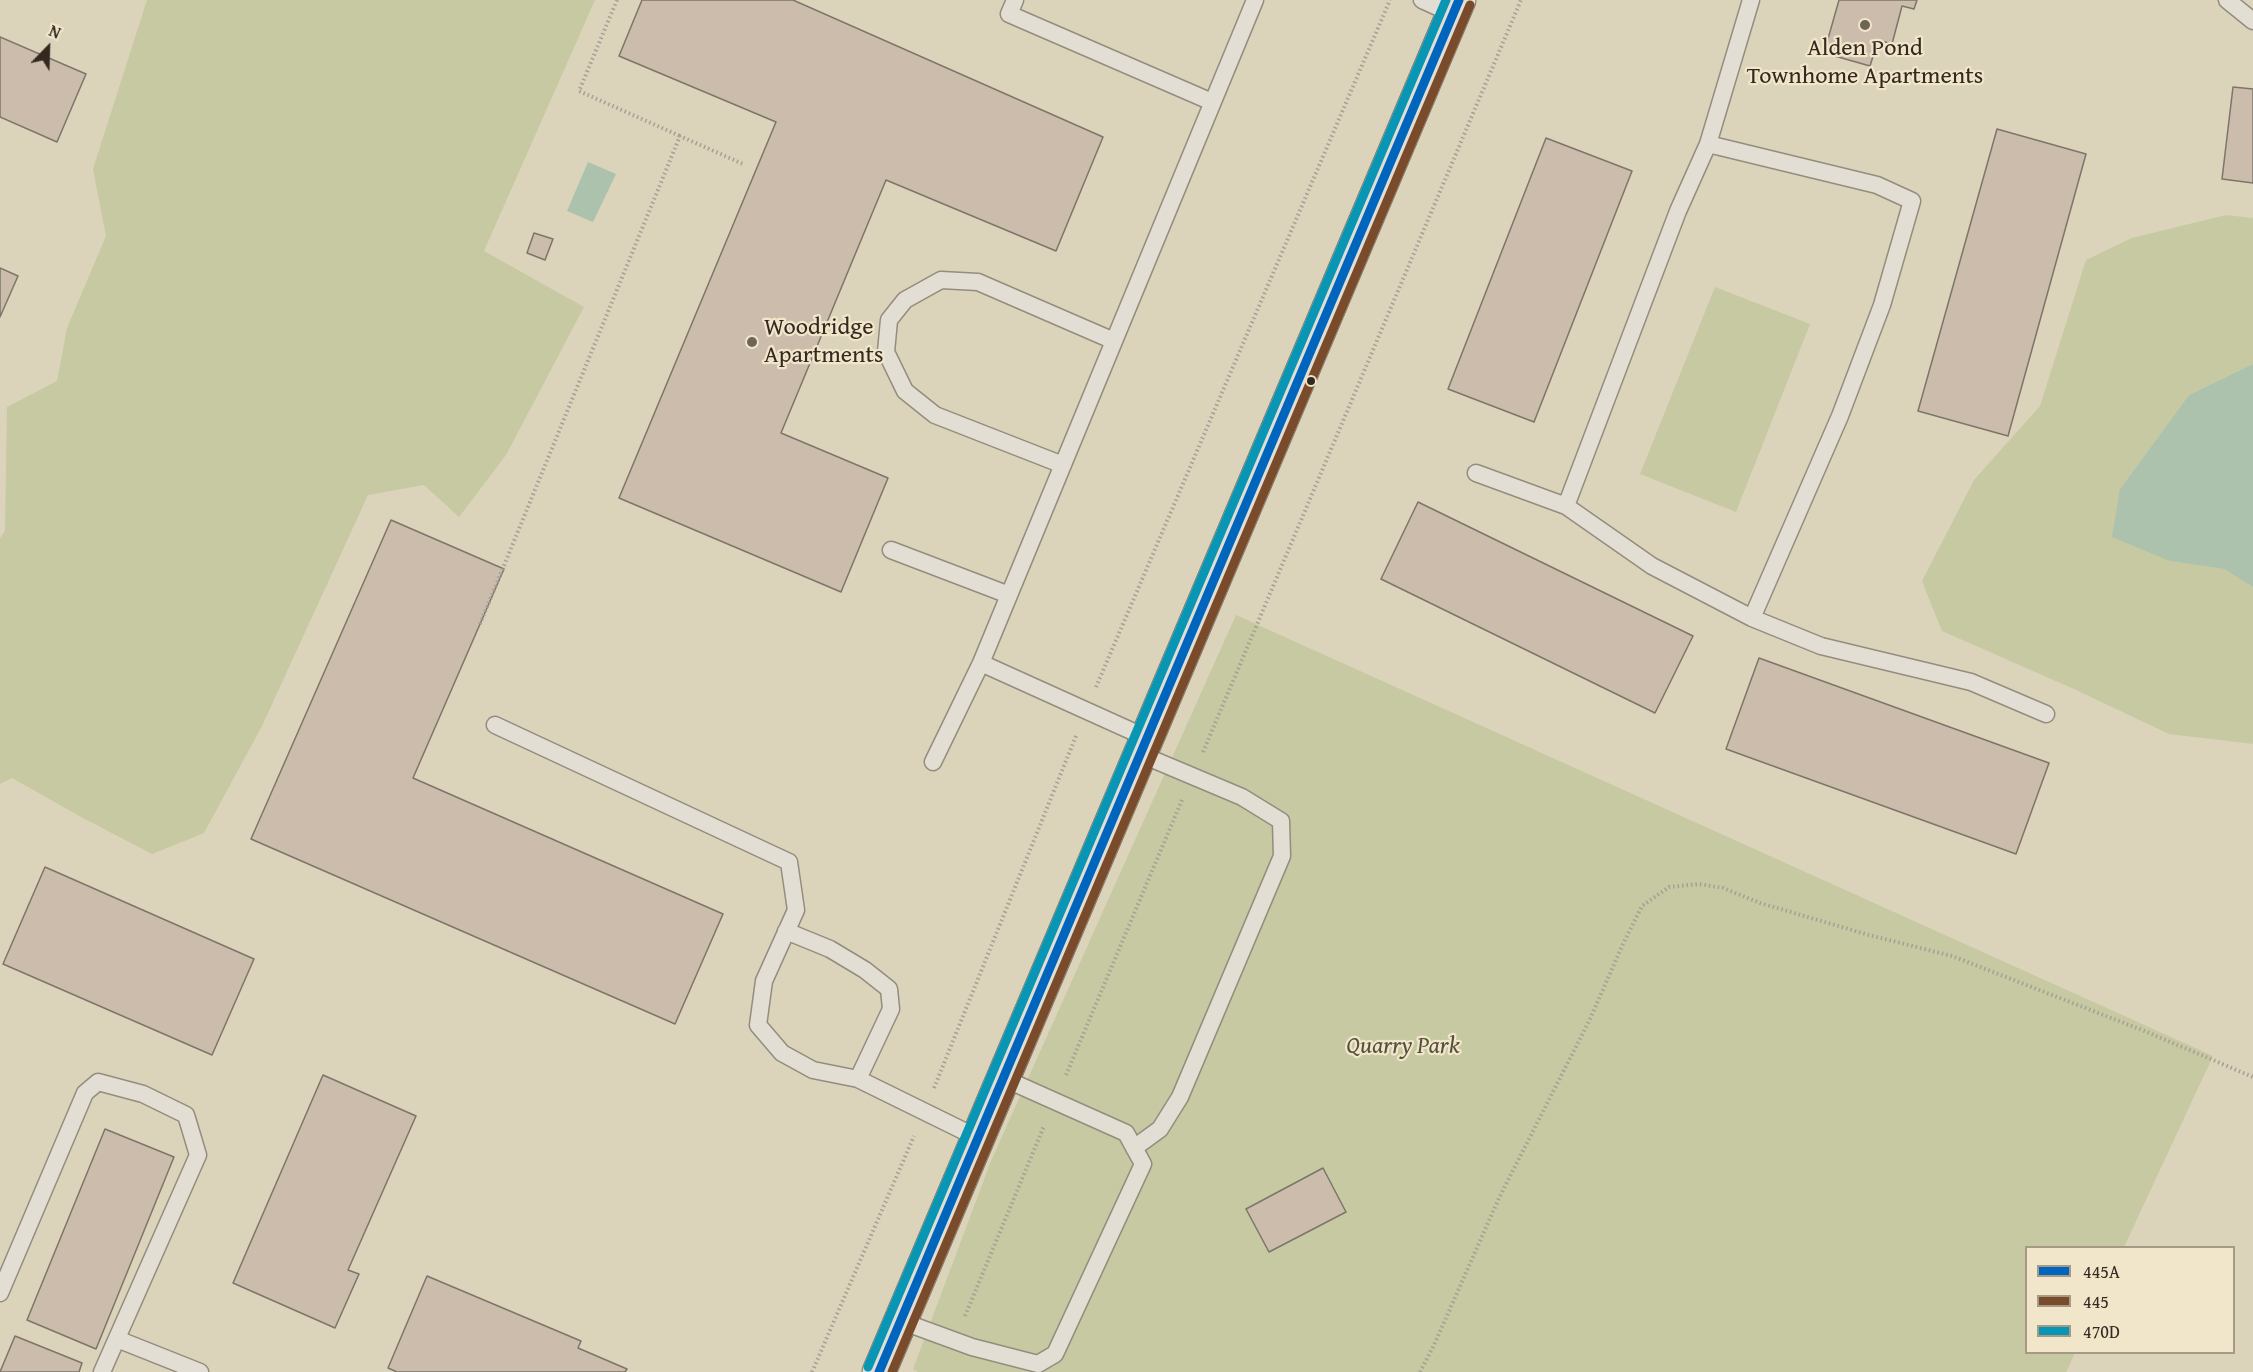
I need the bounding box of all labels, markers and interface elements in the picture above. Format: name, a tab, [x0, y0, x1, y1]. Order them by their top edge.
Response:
north arrow	[18, 18, 78, 78]
text: N	[45, 18, 65, 45]
marker: Alden Pond Townhome Apartments	[1858, 18, 1872, 32]
place label: Alden Pond Townhome Apartments	[1747, 35, 1983, 91]
place label: Woodridge Apartments	[764, 314, 884, 370]
marker: Woodridge Apartments	[745, 335, 759, 349]
unlabelled marker	[1305, 375, 1317, 387]
park label: Quarry Park	[1346, 1033, 1460, 1061]
legend	[2025, 1246, 2235, 1354]
text: 445A	[2083, 1258, 2120, 1285]
text: 445	[2083, 1288, 2109, 1315]
text: 470D	[2083, 1318, 2120, 1345]

